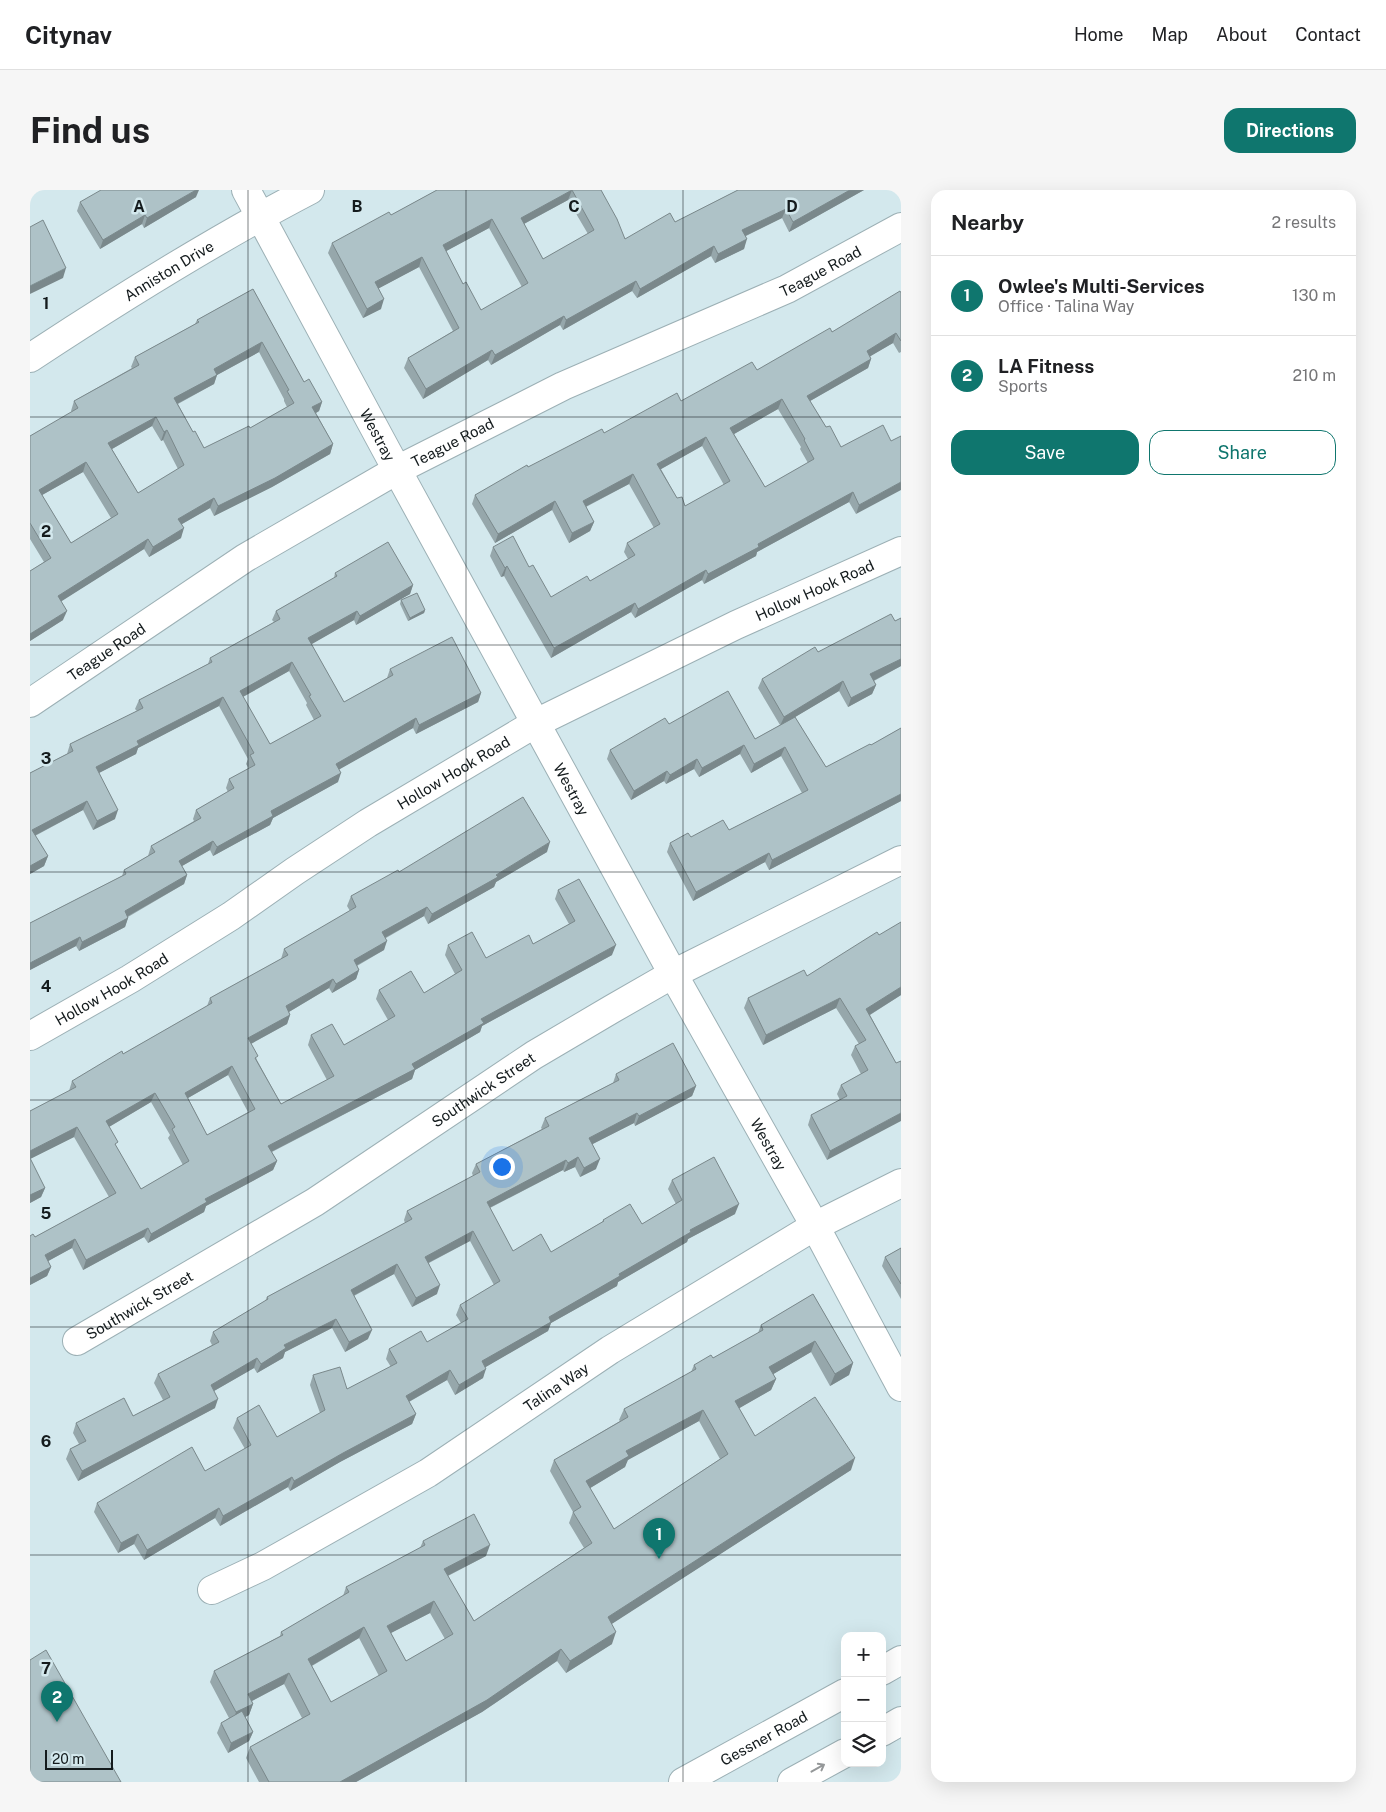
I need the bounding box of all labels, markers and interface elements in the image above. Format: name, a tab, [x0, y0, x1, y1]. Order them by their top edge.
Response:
text: Citynav	[25, 21, 112, 49]
text: Home	[1074, 24, 1124, 45]
text: Map	[1152, 24, 1188, 45]
text: About	[1216, 24, 1267, 45]
text: Contact	[1295, 24, 1361, 45]
button: Directions	[1224, 108, 1356, 153]
text: Find us	[30, 110, 150, 151]
text: A	[133, 197, 145, 216]
text: B	[352, 197, 363, 216]
text: C	[568, 197, 580, 216]
text: D	[786, 197, 798, 216]
text: Nearby	[951, 210, 1024, 235]
text: 2 results	[1271, 213, 1336, 232]
street label: Anniston Drive	[121, 237, 216, 304]
street label: Teague Road	[777, 242, 864, 300]
text: Owlee's Multi-Services	[998, 275, 1205, 297]
text: 1	[964, 286, 970, 305]
text: 130 m	[1292, 286, 1336, 305]
text: 1	[43, 294, 49, 313]
text: Office · Talina Way	[998, 297, 1134, 316]
text: LA Fitness	[998, 355, 1094, 377]
text: 2	[962, 366, 972, 385]
text: 210 m	[1292, 366, 1336, 385]
text: Sports	[998, 377, 1048, 396]
street label: Westray	[357, 406, 399, 464]
street label: Teague Road	[408, 414, 496, 470]
button: Save	[951, 430, 1139, 475]
button: Share	[1149, 430, 1336, 475]
text: 2	[41, 522, 51, 541]
street label: Hollow Hook Road	[753, 556, 876, 624]
street label: Teague Road	[64, 619, 148, 684]
street label: Hollow Hook Road	[394, 732, 513, 812]
text: 3	[41, 749, 51, 768]
street label: Westray	[551, 760, 593, 818]
street label: Hollow Hook Road	[52, 949, 171, 1029]
text: 4	[41, 977, 52, 996]
street label: Southwick Street	[428, 1048, 538, 1130]
street label: Westray	[747, 1115, 790, 1173]
your location	[489, 1154, 515, 1180]
text: 5	[41, 1204, 52, 1223]
street label: Southwick Street	[83, 1267, 196, 1343]
street label: Talina Way	[520, 1359, 591, 1415]
text: 6	[41, 1432, 51, 1451]
pin: 1	[643, 1518, 675, 1559]
map controls	[841, 1632, 886, 1767]
button: +	[841, 1632, 886, 1677]
text: 7	[41, 1659, 51, 1678]
button: −	[841, 1677, 886, 1722]
pin: 2	[41, 1681, 73, 1722]
street label: Gessner Road	[717, 1707, 810, 1768]
button: layers	[841, 1722, 886, 1767]
scale bar	[45, 1747, 112, 1770]
text: 20 m	[52, 1751, 84, 1767]
one-way arrow	[811, 1762, 825, 1772]

